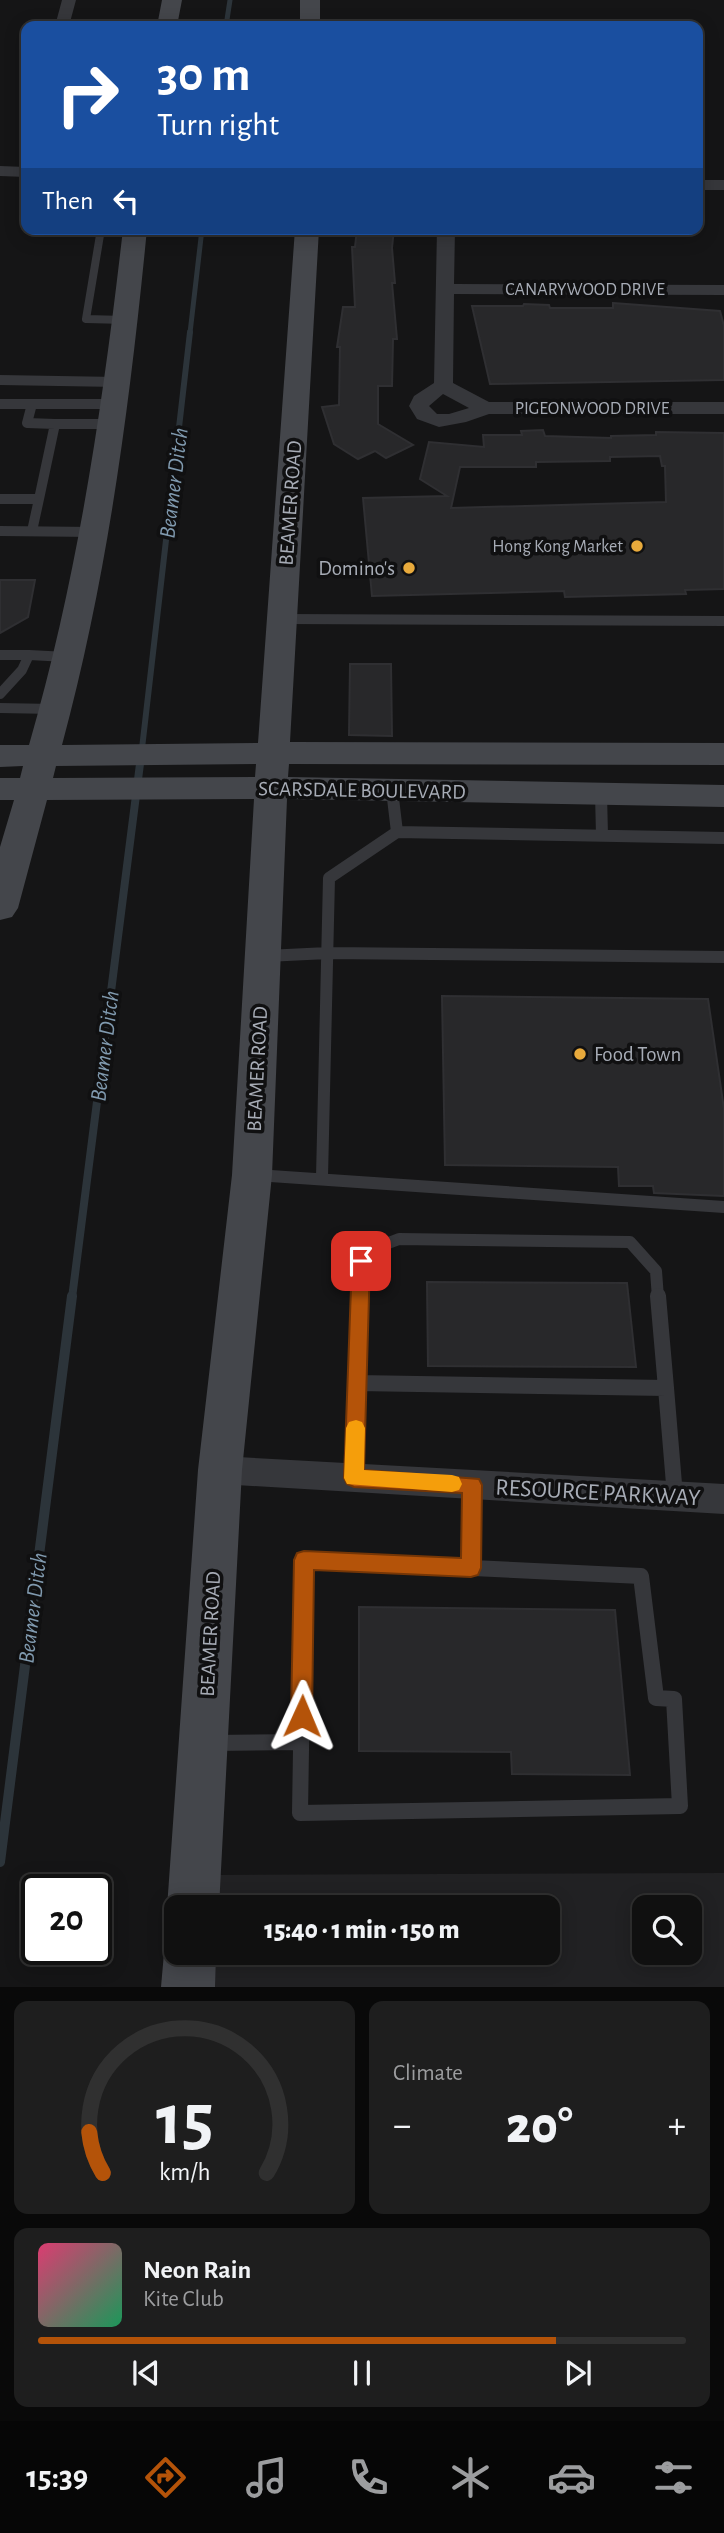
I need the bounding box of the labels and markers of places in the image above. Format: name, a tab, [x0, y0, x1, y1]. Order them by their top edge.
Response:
place label: Hong Kong Market	[492, 538, 623, 556]
marker: Hong Kong Market	[629, 538, 645, 554]
place label: Domino's	[318, 558, 395, 579]
marker: Domino's	[401, 560, 417, 576]
place label: Food Town	[594, 1044, 681, 1065]
marker: Food Town	[572, 1046, 588, 1062]
pin	[331, 1231, 391, 1291]

